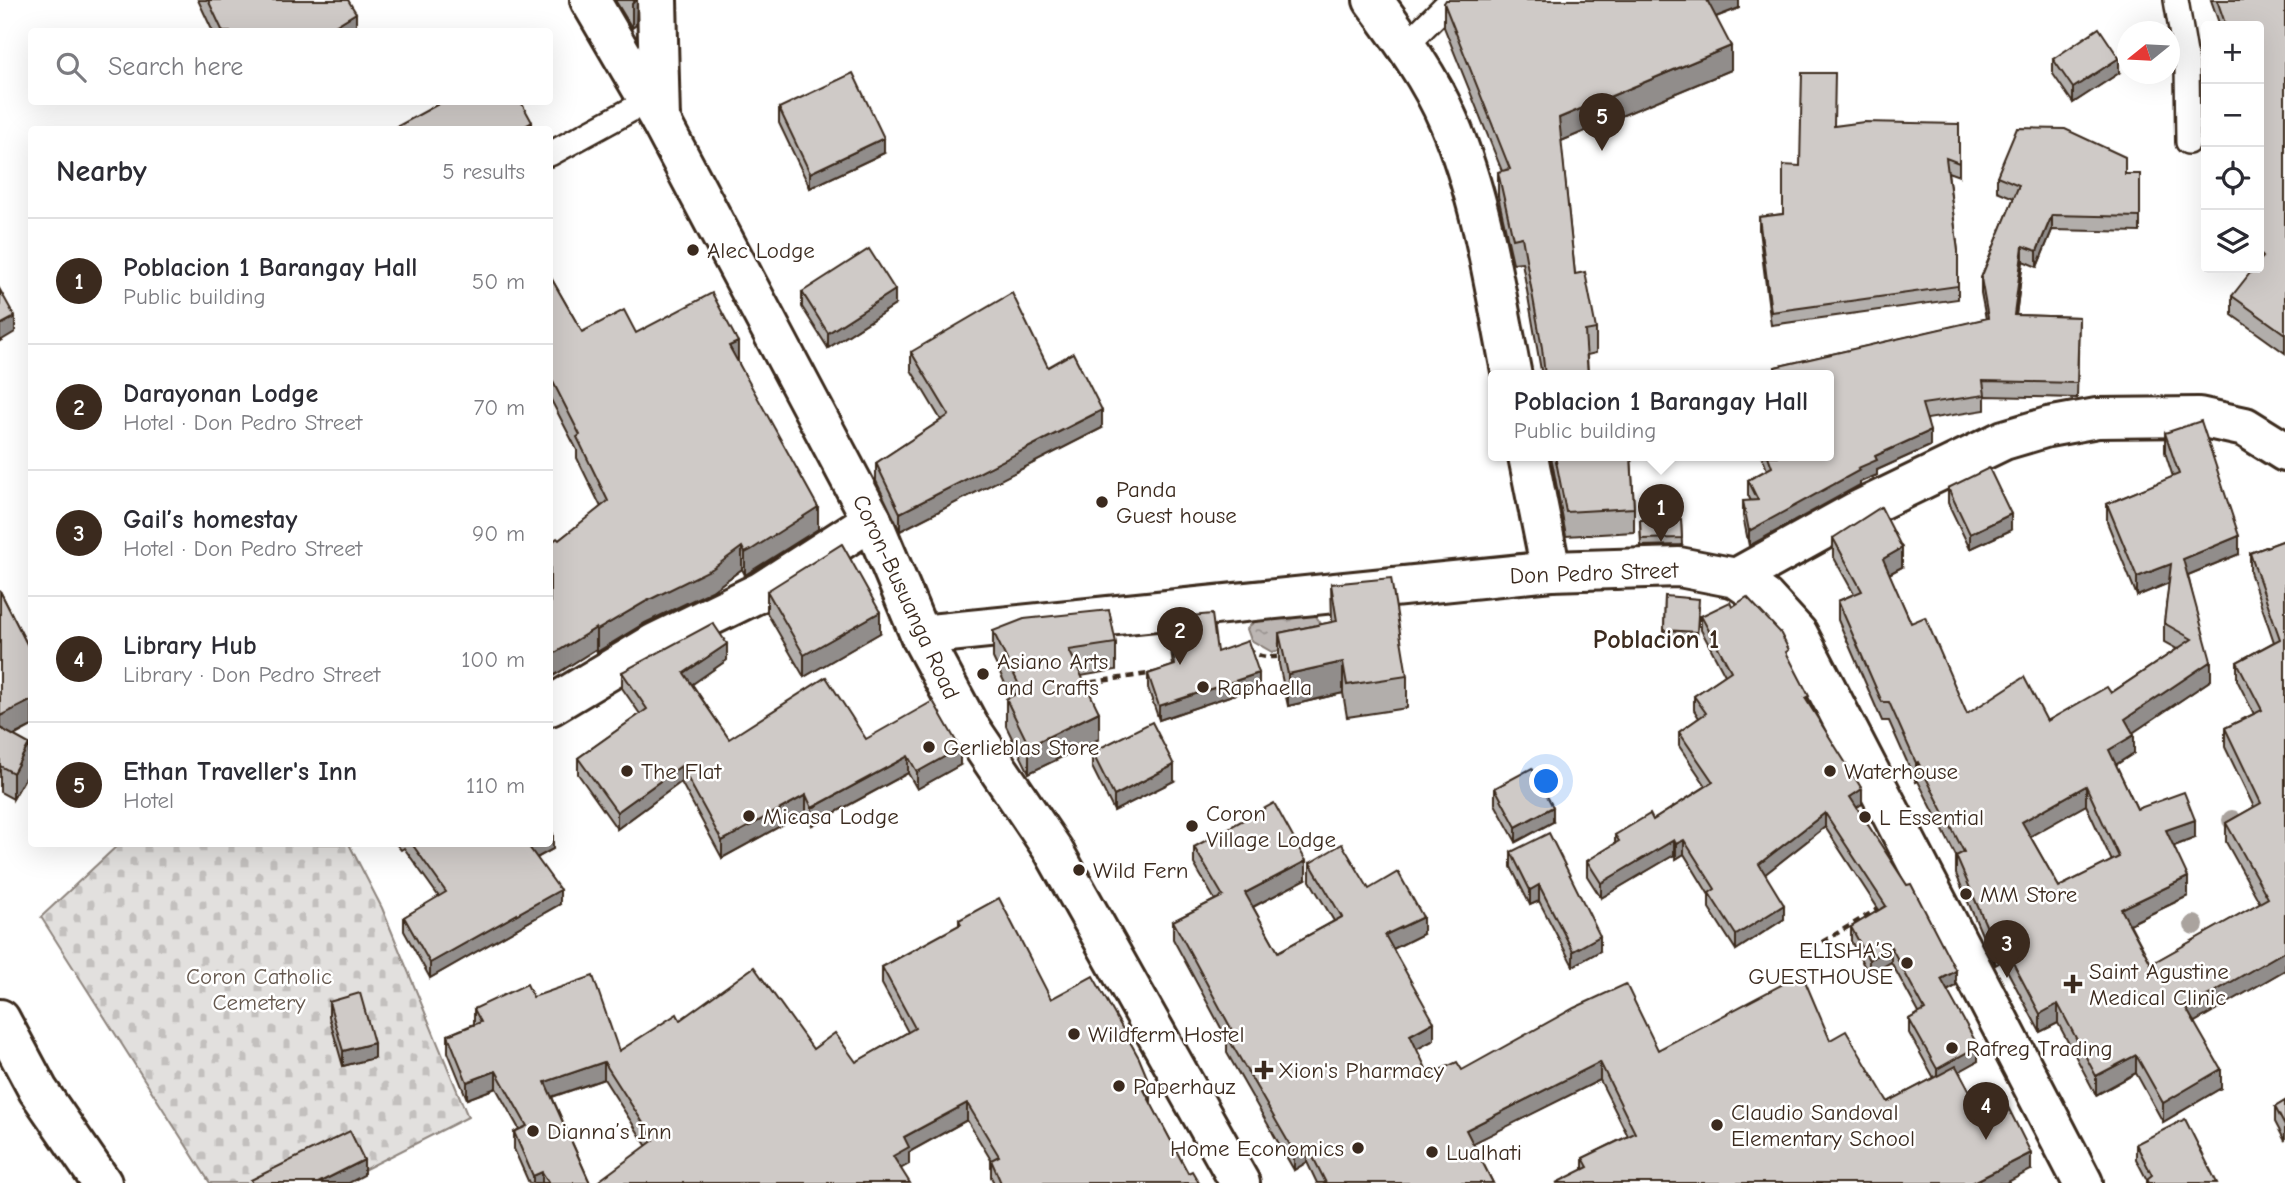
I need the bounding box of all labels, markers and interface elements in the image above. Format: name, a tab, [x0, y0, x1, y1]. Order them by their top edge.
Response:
north arrow	[2117, 21, 2180, 84]
map controls	[2201, 21, 2264, 273]
button: +	[2201, 21, 2264, 84]
search box	[28, 28, 553, 105]
icon: search	[52, 48, 90, 86]
text: Search here	[108, 52, 243, 82]
button: −	[2201, 84, 2264, 147]
pin: 5	[1579, 93, 1625, 151]
button: locate	[2201, 147, 2264, 210]
text: Nearby	[56, 154, 147, 189]
text: 5 results	[442, 158, 525, 185]
button: layers	[2201, 210, 2264, 273]
place label: Alec Lodge	[707, 237, 815, 264]
marker: Alec Lodge	[685, 242, 701, 258]
text: Poblacion 1 Barangay Hall	[123, 253, 417, 283]
text: 1	[74, 268, 84, 295]
text: 50 m	[472, 268, 525, 295]
text: Public building	[123, 283, 266, 310]
popup	[1488, 370, 1834, 461]
text: Darayonan Lodge	[123, 379, 318, 409]
text: Poblacion 1 Barangay Hall	[1514, 387, 1808, 417]
text: 2	[73, 394, 85, 421]
text: 70 m	[473, 394, 525, 421]
text: Hotel · Don Pedro Street	[123, 409, 362, 436]
text: Public building	[1514, 417, 1656, 444]
place label: Panda Guest house	[1116, 476, 1237, 529]
pin: 1	[1638, 484, 1684, 542]
street label: Coron-Busuanga Road	[847, 490, 965, 704]
marker: Panda Guest house	[1094, 494, 1110, 510]
text: Gail’s homestay	[123, 505, 297, 535]
text: 3	[73, 520, 85, 547]
text: 90 m	[472, 520, 525, 547]
text: Hotel · Don Pedro Street	[123, 535, 362, 562]
street label: Don Pedro Street	[1509, 557, 1680, 589]
pin: 2	[1157, 607, 1203, 665]
district label: Poblacion 1	[1593, 625, 1719, 655]
text: Library Hub	[123, 631, 257, 661]
text: 4	[74, 646, 84, 673]
text: 100 m	[461, 646, 525, 673]
place label: Asiano Arts and Crafts	[997, 648, 1108, 701]
text: Library · Don Pedro Street	[123, 661, 380, 688]
marker: Asiano Arts and Crafts	[975, 666, 991, 682]
place label: Raphaella	[1217, 674, 1312, 701]
marker: Raphaella	[1195, 679, 1211, 695]
place label: Gerlieblas Store	[943, 734, 1099, 761]
marker: Gerlieblas Store	[921, 739, 937, 755]
text: Ethan Traveller's Inn	[123, 757, 357, 787]
place label: The Flat	[641, 758, 723, 785]
place label: Waterhouse	[1844, 758, 1958, 785]
marker: The Flat	[619, 763, 635, 779]
marker: Waterhouse	[1822, 763, 1838, 779]
your location	[1529, 764, 1563, 798]
text: 5	[73, 772, 85, 799]
text: 110 m	[466, 772, 525, 799]
text: Hotel	[123, 787, 174, 814]
place label: Coron Village Lodge	[1206, 800, 1336, 853]
place label: Micasa Lodge	[763, 803, 899, 830]
place label: L Essential	[1879, 804, 1984, 831]
marker: Micasa Lodge	[741, 808, 757, 824]
marker: L Essential	[1857, 809, 1873, 825]
marker: Coron Village Lodge	[1184, 818, 1200, 834]
place label: Wild Fern	[1093, 857, 1188, 884]
marker: Wild Fern	[1071, 862, 1087, 878]
place label: MM Store	[1980, 881, 2077, 908]
marker: MM Store	[1958, 886, 1974, 902]
pin: 3	[1984, 920, 2030, 978]
place label: ELISHA’S GUESTHOUSE	[1748, 937, 1893, 990]
marker: ELISHA’S GUESTHOUSE	[1899, 955, 1915, 971]
place label: Saint Agustine Medical Clinic	[2089, 958, 2229, 1011]
park label: Coron Catholic Cemetery	[186, 963, 332, 1016]
marker: Saint Agustine Medical Clinic	[2063, 974, 2083, 994]
place label: Wildferm Hostel	[1088, 1021, 1244, 1048]
marker: Wildferm Hostel	[1066, 1026, 1082, 1042]
place label: Rafreg Trading	[1966, 1035, 2113, 1062]
marker: Rafreg Trading	[1944, 1040, 1960, 1056]
place label: Xion's Pharmacy	[1278, 1057, 1445, 1084]
marker: Xion's Pharmacy	[1256, 1062, 1272, 1078]
place label: Paperhauz	[1133, 1073, 1236, 1100]
marker: Paperhauz	[1111, 1078, 1127, 1094]
pin: 4	[1963, 1082, 2009, 1140]
place label: Claudio Sandoval Elementary School	[1731, 1099, 1915, 1152]
marker: Claudio Sandoval Elementary School	[1709, 1117, 1725, 1133]
place label: Dianna’s Inn	[547, 1118, 672, 1145]
marker: Dianna’s Inn	[525, 1123, 541, 1139]
place label: Home Economics	[1170, 1135, 1344, 1162]
place label: Lualhati	[1446, 1139, 1522, 1166]
marker: Home Economics	[1350, 1140, 1366, 1156]
marker: Lualhati	[1424, 1144, 1440, 1160]

